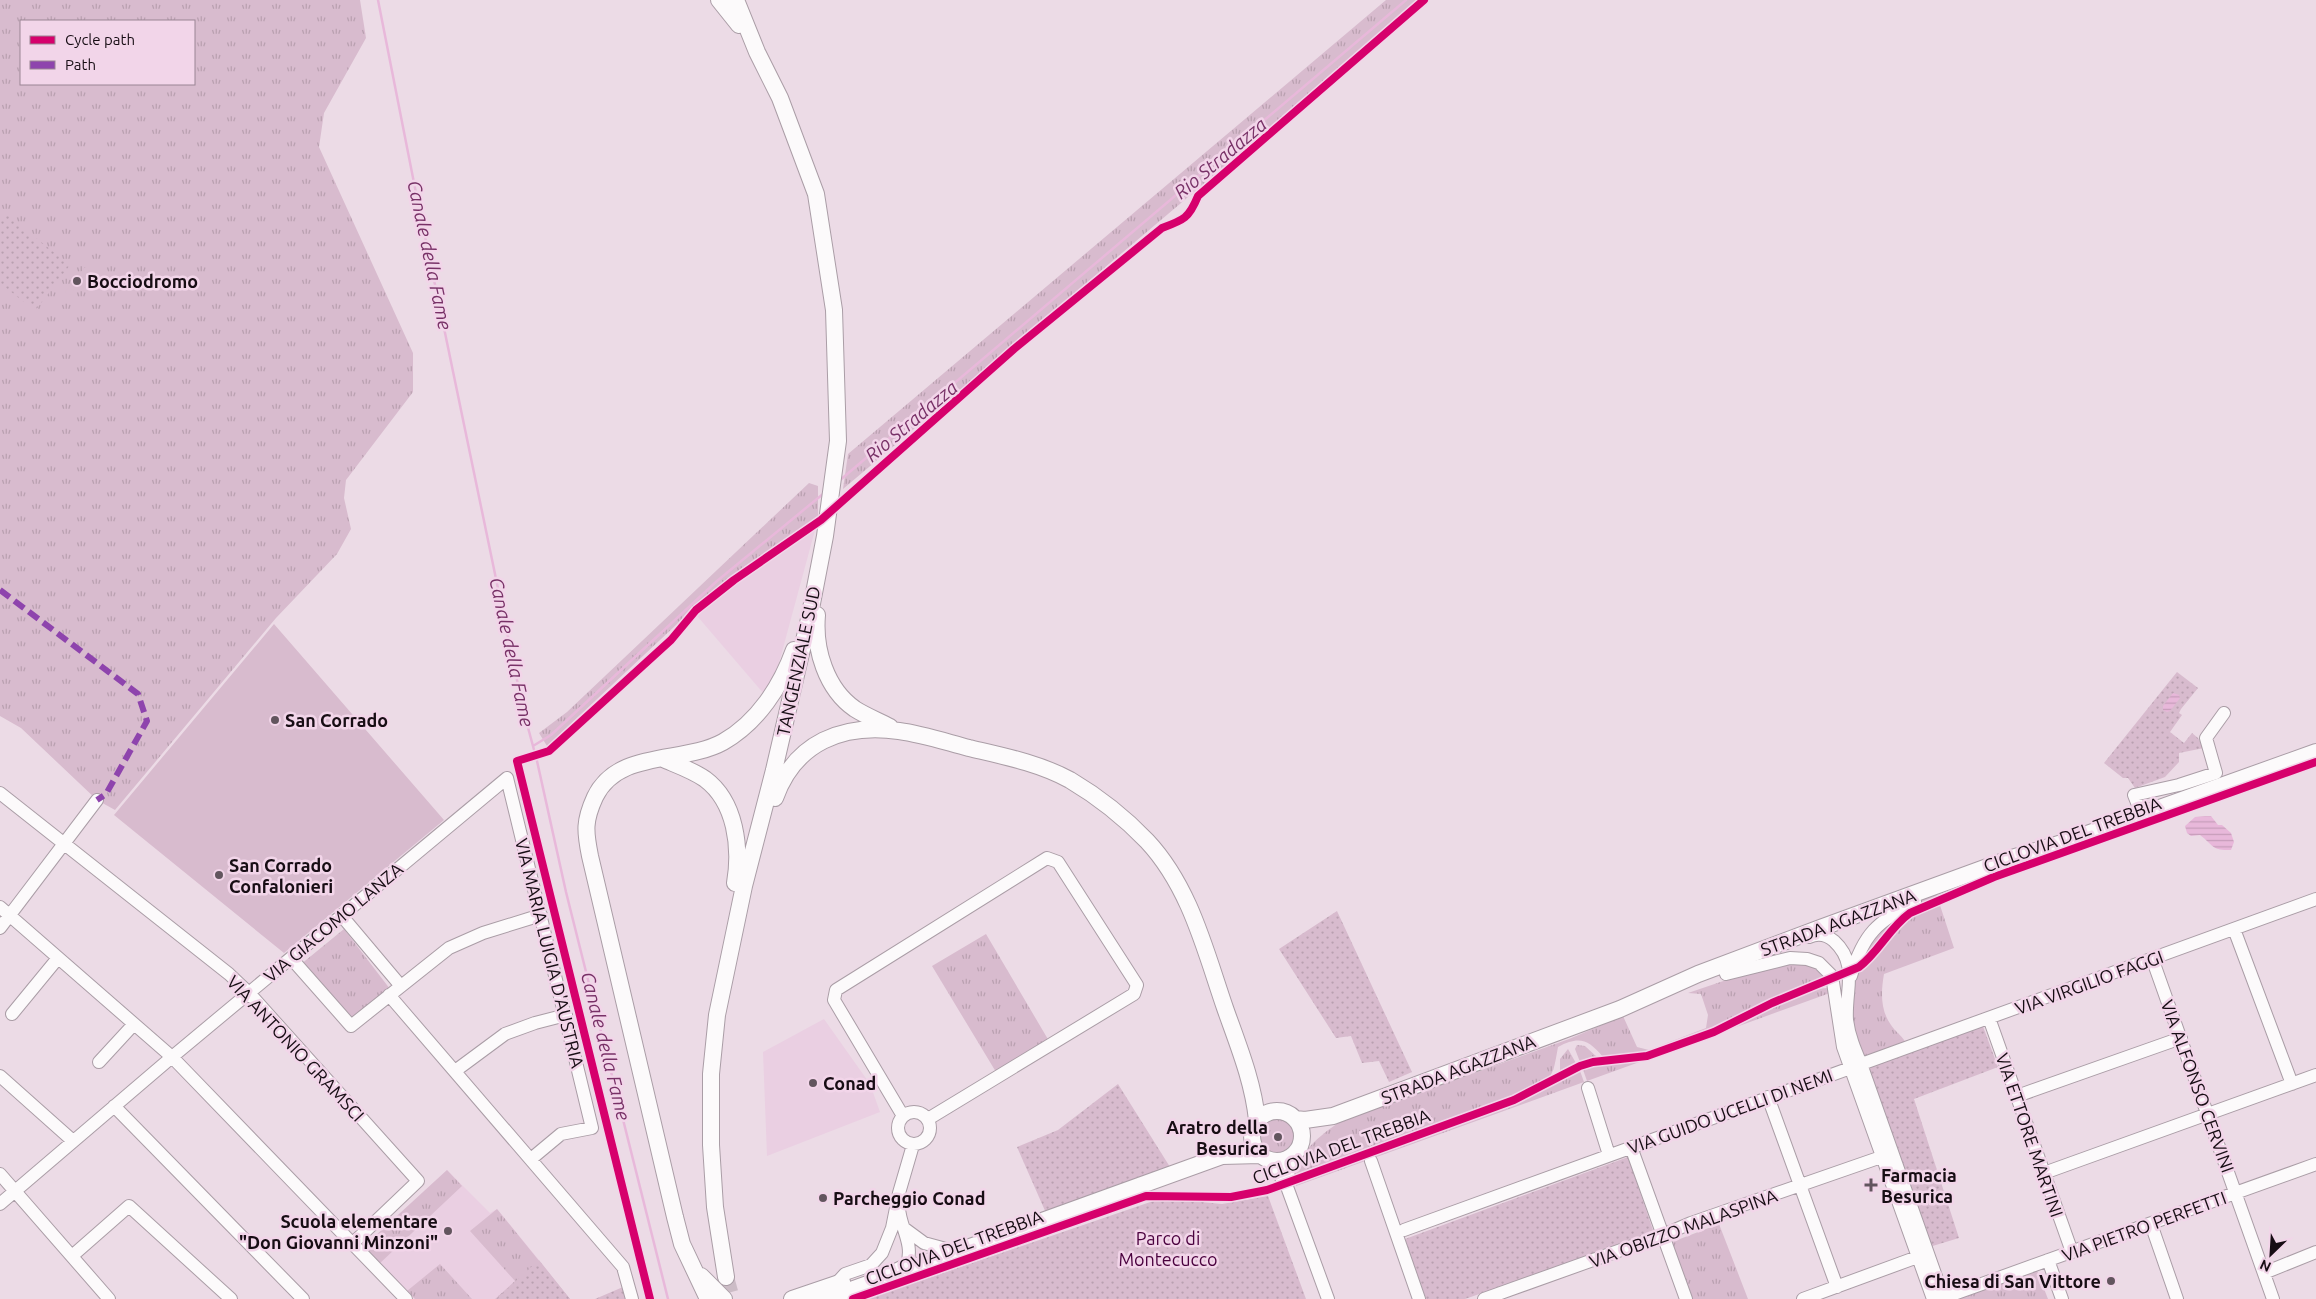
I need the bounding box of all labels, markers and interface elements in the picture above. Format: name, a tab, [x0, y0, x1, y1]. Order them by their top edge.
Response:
legend	[20, 20, 195, 85]
text: Cycle path	[65, 31, 135, 48]
text: Path	[65, 56, 96, 73]
water label: Rio Stradazza	[1169, 113, 1271, 203]
water label: Canale della Fame	[403, 178, 457, 332]
place label: Bocciodromo	[87, 271, 198, 291]
marker: Bocciodromo	[71, 275, 83, 287]
water label: Rio Stradazza	[860, 376, 962, 466]
water label: Canale della Fame	[485, 575, 539, 729]
street label: TANGENZIALE SUD	[772, 584, 824, 738]
place label: San Corrado	[285, 710, 388, 730]
marker: San Corrado	[269, 714, 281, 726]
street label: CICLOVIA DEL TREBBIA	[1980, 792, 2164, 875]
street label: VIA MARIA LUIGIA D'AUSTRIA	[512, 836, 588, 1070]
place label: San Corrado Confalonieri	[229, 855, 333, 896]
street label: VIA GIACOMO LANZA	[260, 858, 407, 986]
marker: San Corrado Confalonieri	[213, 869, 225, 881]
street label: STRADA AGAZZANA	[1758, 885, 1919, 959]
street label: VIA VIRGILIO FAGGI	[2012, 946, 2166, 1018]
water label: Canale della Fame	[577, 969, 635, 1123]
street label: VIA ANTONIO GRAMSCI	[223, 971, 369, 1125]
street label: VIA ALFONSO CERVINI	[2157, 997, 2239, 1175]
street label: STRADA AGAZZANA	[1378, 1030, 1538, 1108]
street label: VIA ETTORE MARTINI	[1993, 1050, 2067, 1220]
street label: VIA GUIDO UCELLI DI NEMI	[1625, 1065, 1835, 1157]
place label: Conad	[823, 1073, 876, 1093]
marker: Conad	[807, 1077, 819, 1089]
street label: CICLOVIA DEL TREBBIA	[1249, 1104, 1433, 1187]
place label: Aratro della Besurica	[1166, 1117, 1268, 1158]
marker: Aratro della Besurica	[1272, 1131, 1284, 1143]
place label: Farmacia Besurica	[1881, 1165, 1957, 1206]
marker: Farmacia Besurica	[1865, 1179, 1877, 1191]
street label: VIA OBIZZO MALASPINA	[1586, 1185, 1780, 1271]
street label: VIA PIETRO PERFETTI	[2059, 1187, 2229, 1265]
place label: Parcheggio Conad	[833, 1188, 985, 1208]
marker: Parcheggio Conad	[817, 1192, 829, 1204]
street label: CICLOVIA DEL TREBBIA	[862, 1205, 1046, 1288]
place label: Scuola elementare "Don Giovanni Minzoni"	[239, 1211, 438, 1252]
marker: Scuola elementare "Don Giovanni Minzoni"	[442, 1225, 454, 1237]
park label: Parco di Montecucco	[1118, 1228, 1218, 1269]
north arrow	[2246, 1229, 2296, 1279]
text: N	[2257, 1256, 2274, 1275]
place label: Chiesa di San Vittore	[1924, 1271, 2101, 1291]
marker: Chiesa di San Vittore	[2105, 1275, 2117, 1287]

